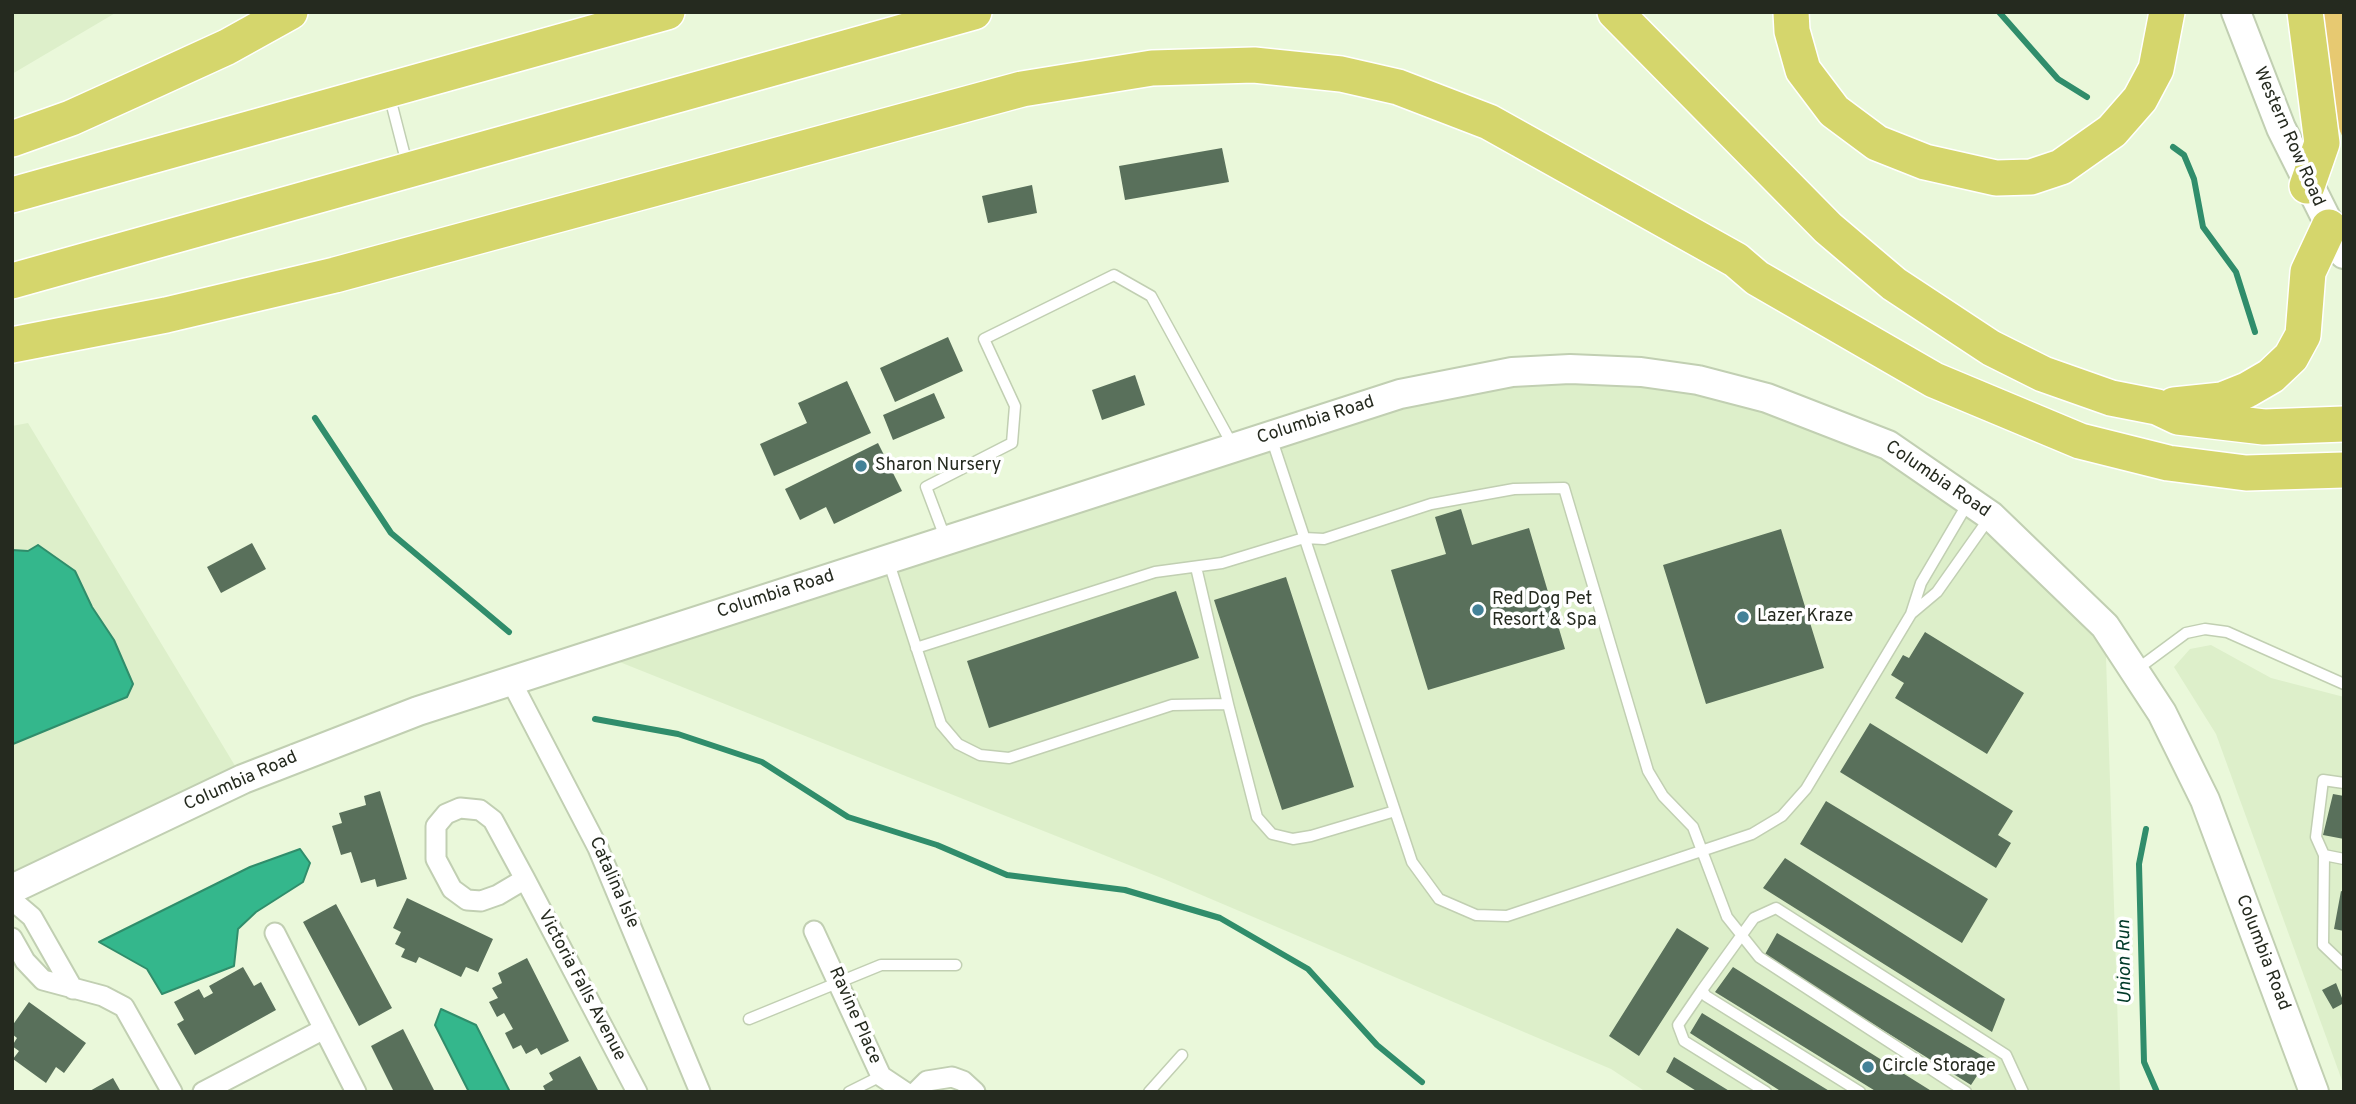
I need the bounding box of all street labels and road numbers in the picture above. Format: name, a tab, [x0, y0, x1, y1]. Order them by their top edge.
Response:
street label: Western Row Road	[2248, 64, 2328, 210]
street label: Columbia Road	[1255, 392, 1377, 450]
street label: Columbia Road	[1880, 437, 1994, 523]
street label: Columbia Road	[715, 566, 837, 624]
street label: Columbia Road	[181, 747, 301, 817]
street label: Catalina Isle	[583, 834, 643, 932]
street label: Columbia Road	[2230, 892, 2294, 1014]
street label: Victoria Falls Avenue	[532, 907, 630, 1065]
street label: Ravine Place	[823, 964, 885, 1068]

